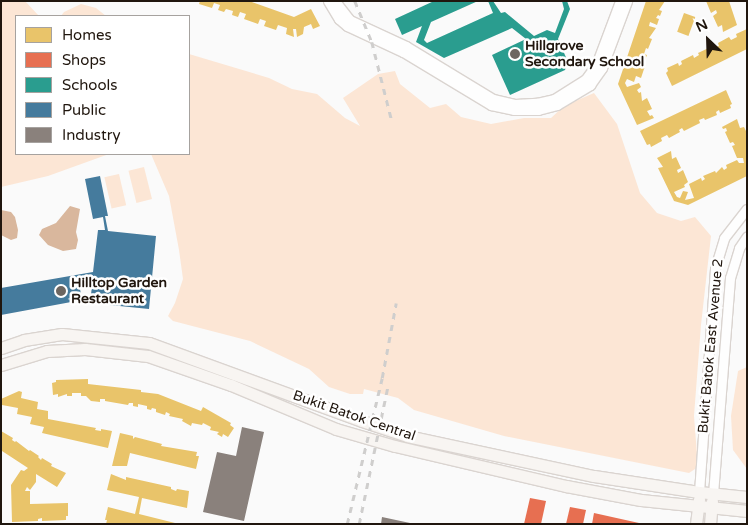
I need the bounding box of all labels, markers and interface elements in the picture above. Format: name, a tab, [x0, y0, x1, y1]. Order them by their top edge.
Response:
legend	[15, 15, 190, 155]
north arrow	[683, 15, 733, 65]
text: N	[693, 16, 710, 36]
text: Homes	[62, 26, 112, 44]
place label: Hillgrove Secondary School	[525, 38, 644, 70]
marker: Hillgrove Secondary School	[509, 48, 521, 60]
text: Shops	[62, 51, 106, 69]
text: Schools	[62, 76, 118, 94]
text: Public	[62, 101, 106, 119]
text: Industry	[62, 126, 121, 144]
street label: Bukit Batok East Avenue 2	[695, 258, 727, 434]
place label: Hilltop Garden Restaurant	[71, 275, 167, 308]
marker: Hilltop Garden Restaurant	[55, 285, 67, 297]
street label: Bukit Batok Central	[291, 387, 417, 445]

